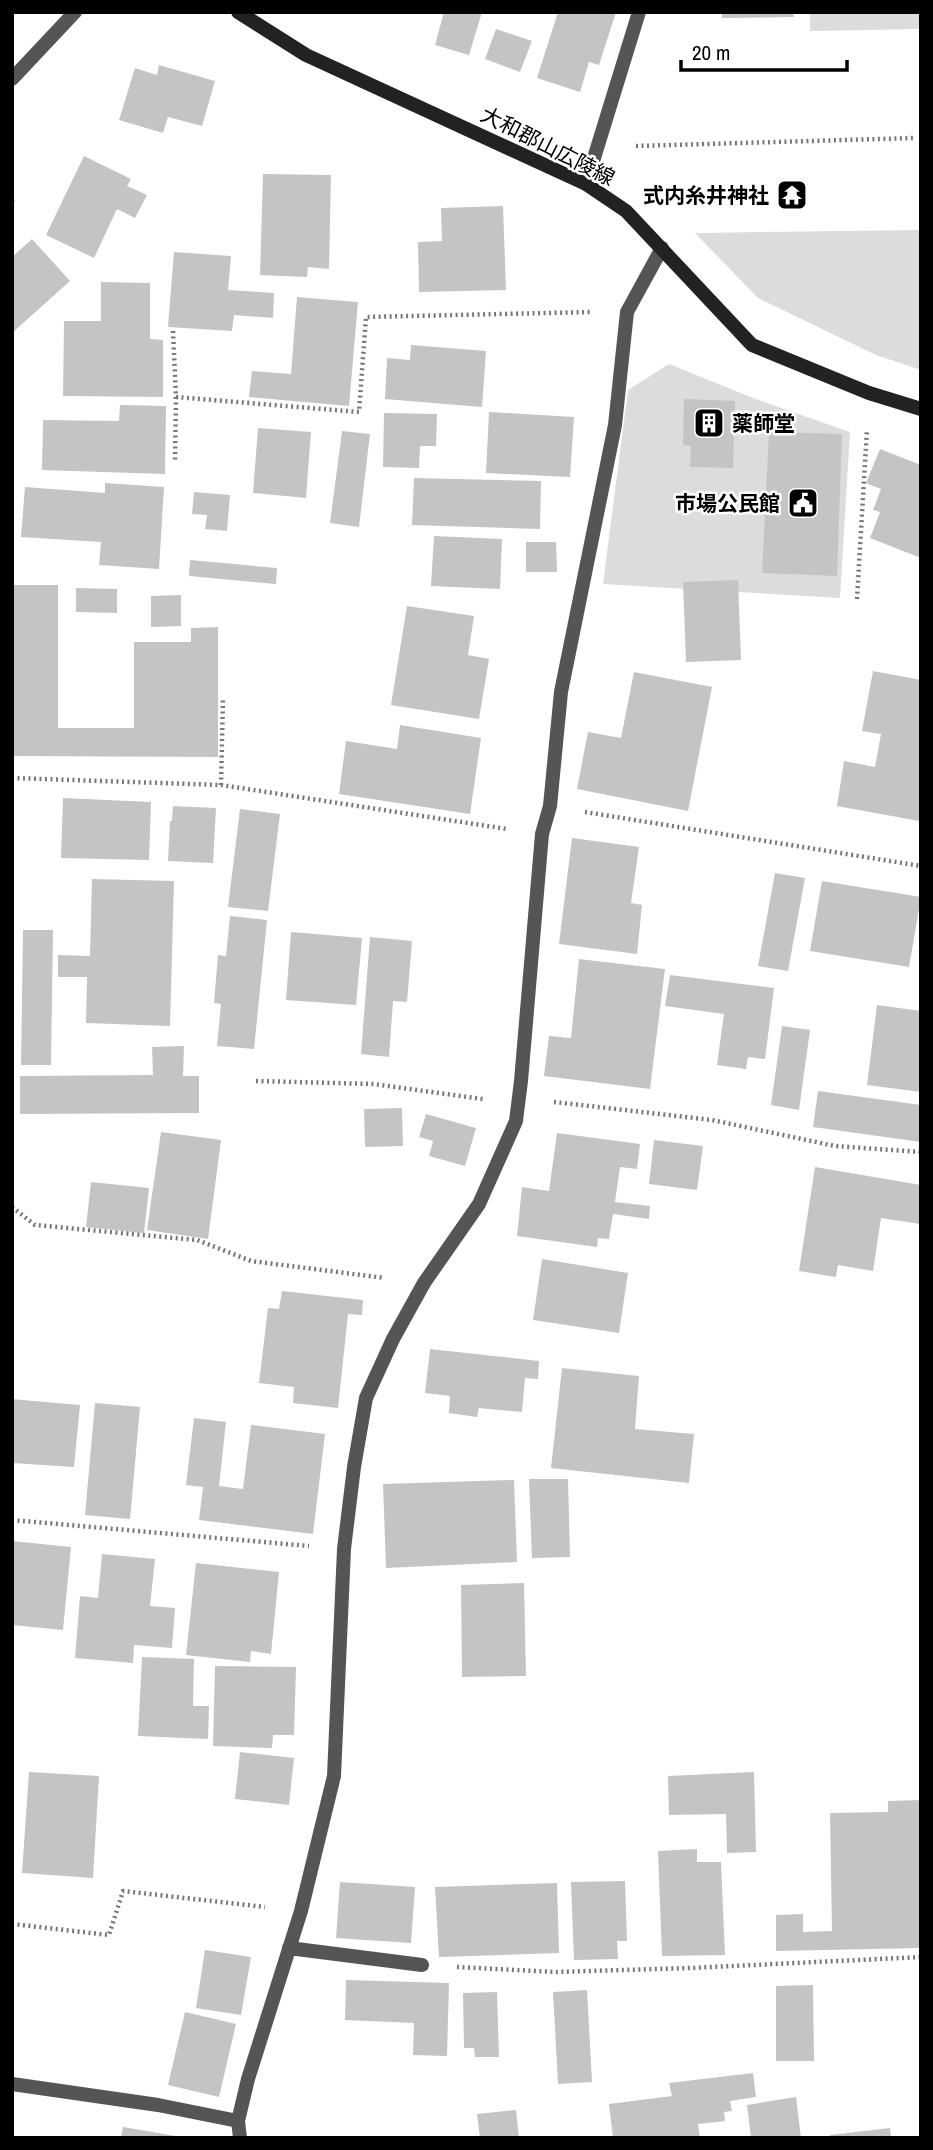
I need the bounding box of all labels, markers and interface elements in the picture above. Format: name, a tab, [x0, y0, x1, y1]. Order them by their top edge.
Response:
scale bar	[681, 28, 847, 72]
text: 20 m	[692, 38, 730, 67]
street label: 大和郡山広陵線	[476, 100, 620, 192]
temple icon: 式内糸井神社	[775, 178, 809, 212]
place label: 式内糸井神社	[643, 181, 769, 210]
building icon: 薬師堂	[692, 406, 726, 440]
place label: 薬師堂	[732, 409, 795, 438]
public building icon: 市場公民館	[786, 486, 820, 520]
place label: 市場公民館	[675, 489, 780, 518]

